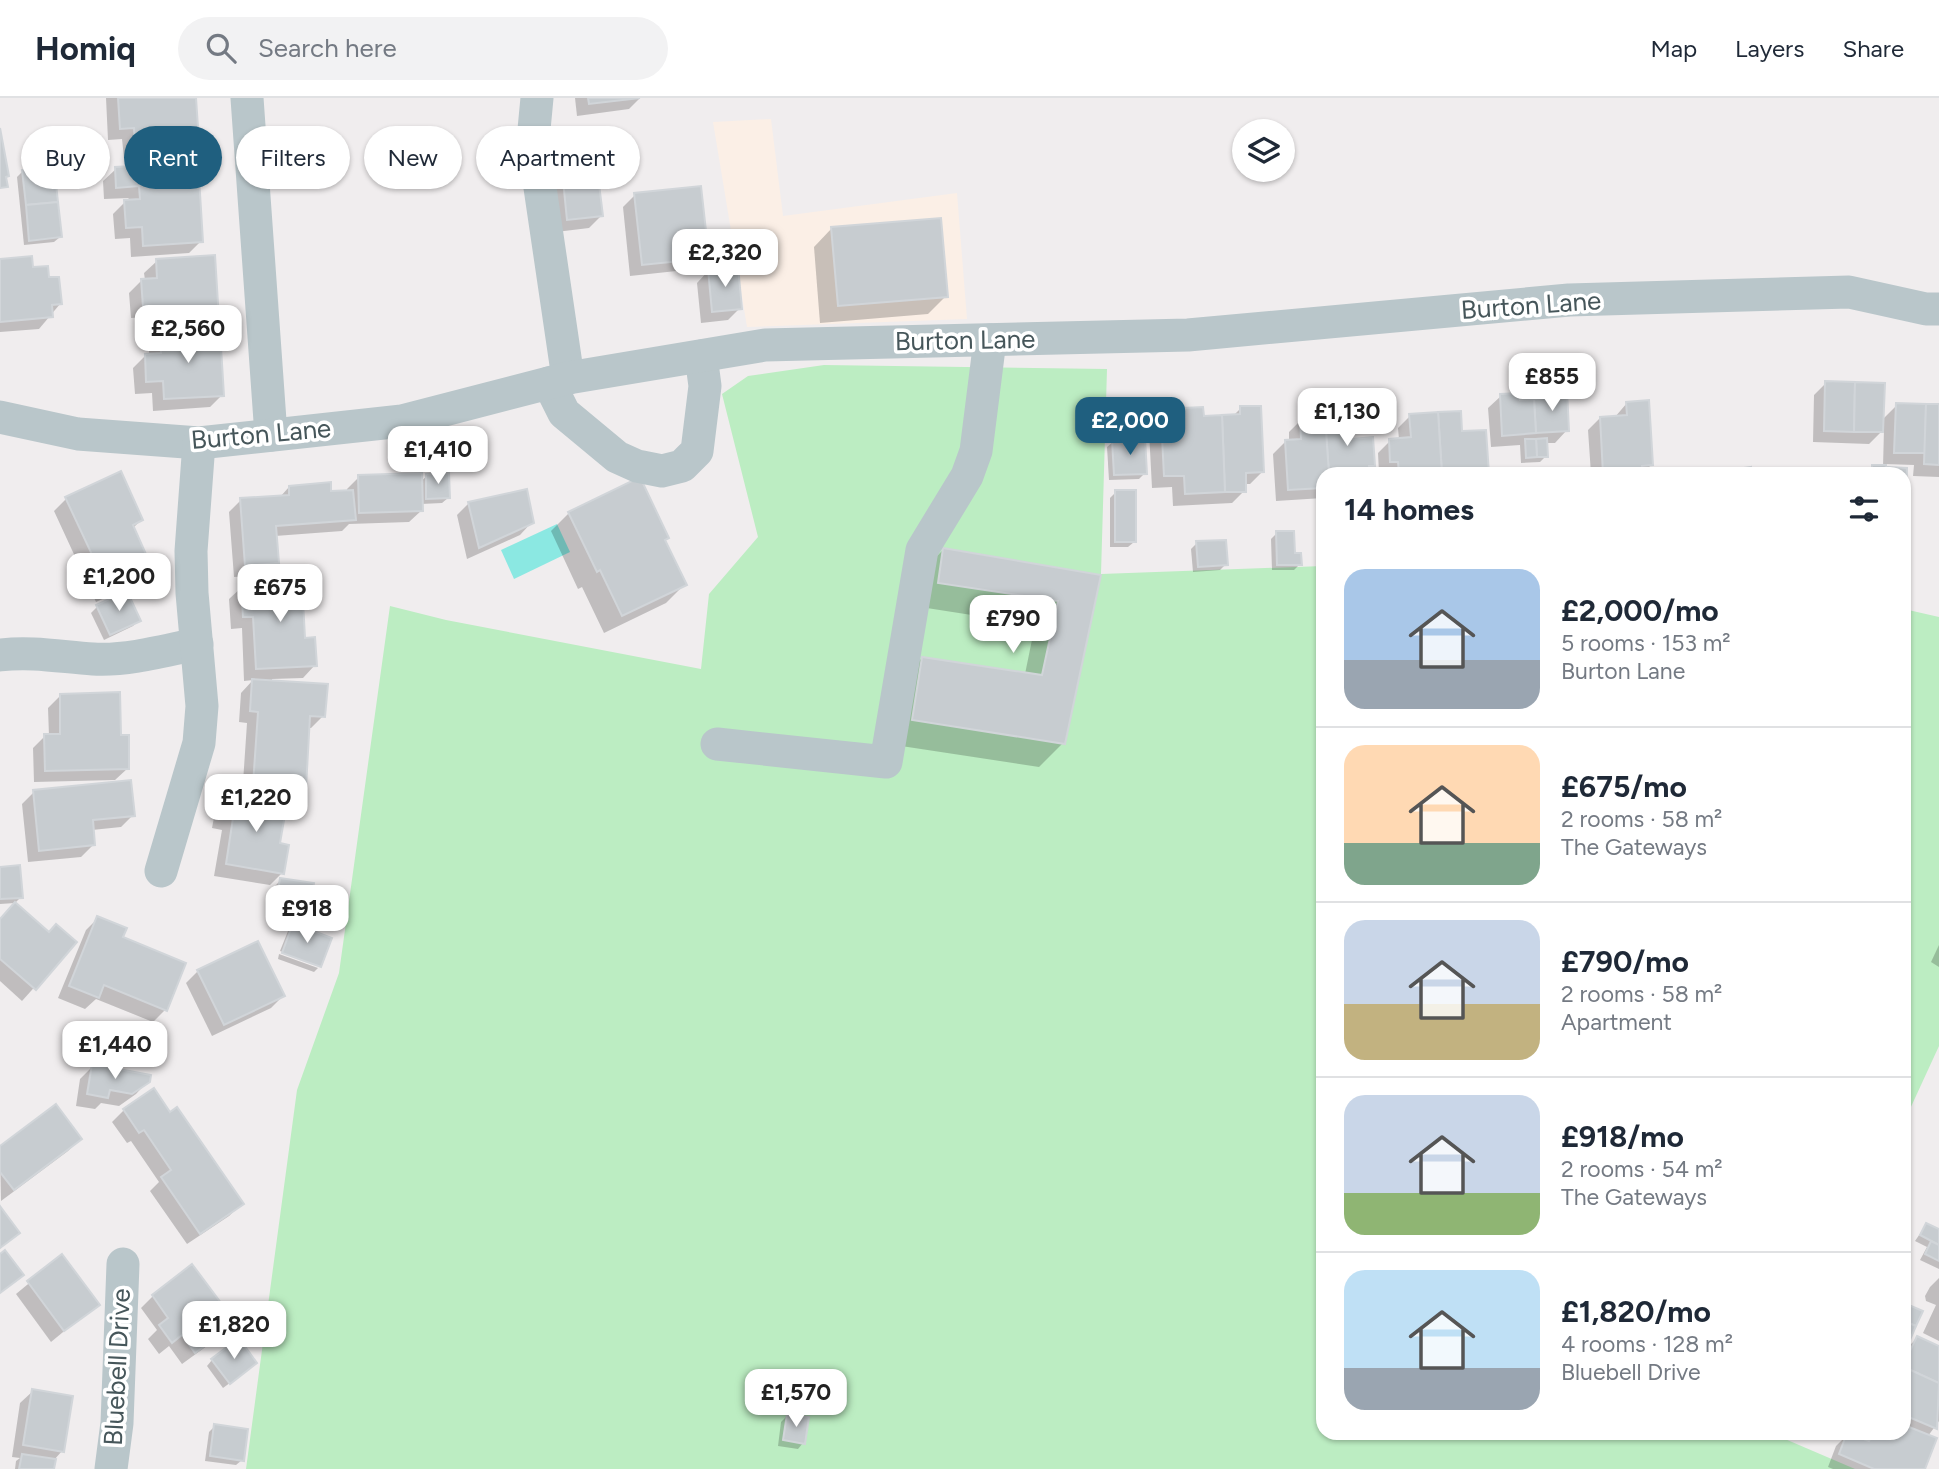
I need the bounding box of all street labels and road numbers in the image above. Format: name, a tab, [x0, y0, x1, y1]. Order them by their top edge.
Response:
street label: Burton Lane	[1460, 284, 1602, 326]
street label: Burton Lane	[895, 323, 1035, 357]
street label: Burton Lane	[190, 412, 332, 456]
street label: Bluebell Drive	[97, 1287, 137, 1447]

